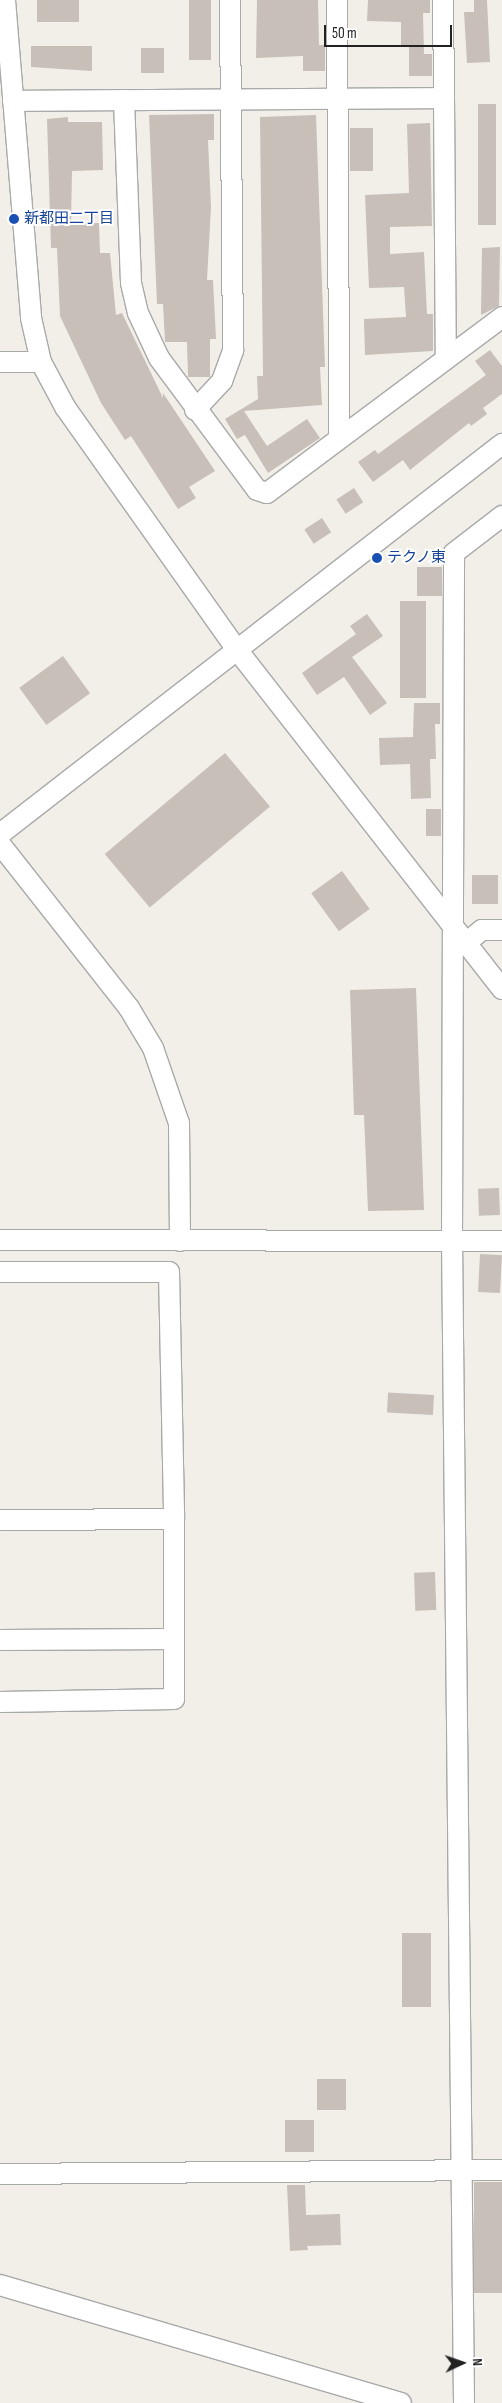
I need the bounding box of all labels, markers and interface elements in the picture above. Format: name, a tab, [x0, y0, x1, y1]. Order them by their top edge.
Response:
scale bar	[327, 15, 454, 47]
text: 50 m	[332, 24, 357, 43]
place label: 新都田二丁目	[24, 210, 114, 228]
marker: 新都田二丁目	[8, 213, 20, 225]
place label: テクノ東	[387, 549, 447, 567]
marker: テクノ東	[371, 552, 383, 564]
north arrow	[437, 2338, 487, 2388]
text: N	[469, 2358, 486, 2366]

